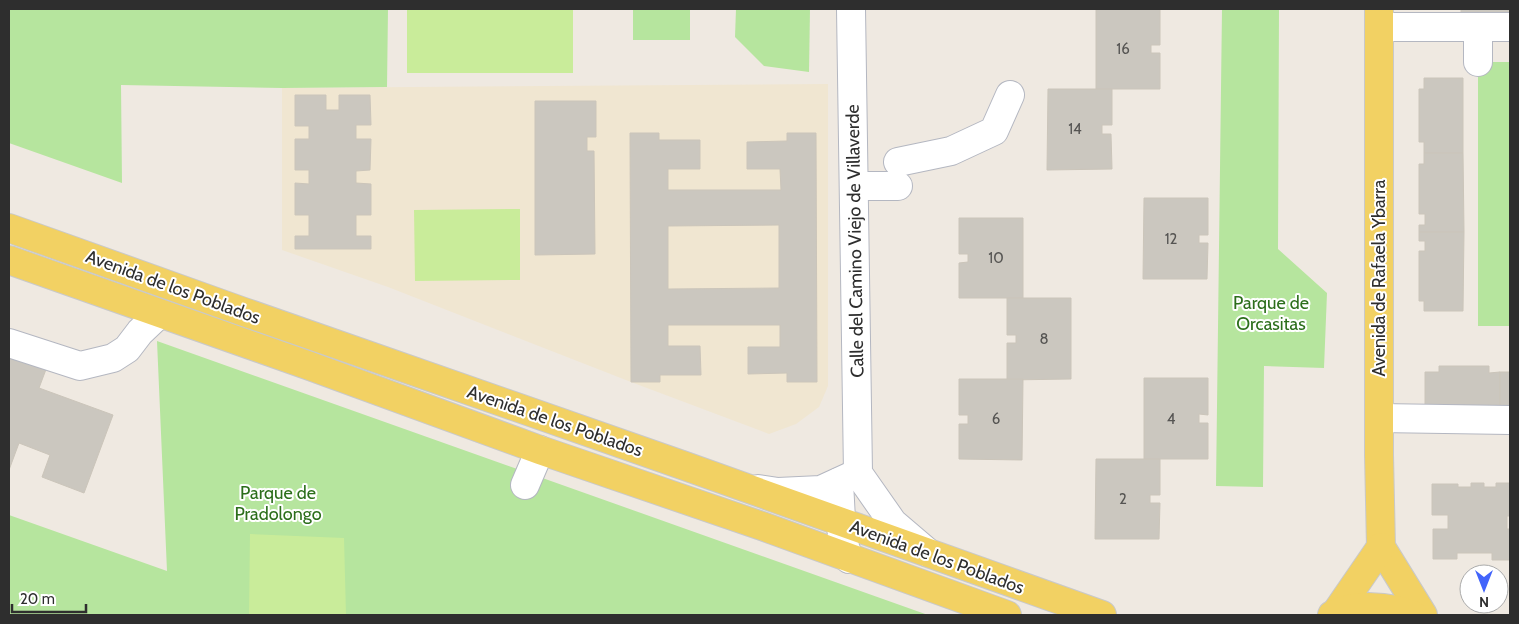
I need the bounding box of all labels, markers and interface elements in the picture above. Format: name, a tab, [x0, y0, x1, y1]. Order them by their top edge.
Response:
house number: 16	[1116, 40, 1130, 58]
street label: Calle del Camino Viejo de Villaverde	[842, 104, 868, 378]
house number: 14	[1068, 120, 1082, 138]
street label: Avenida de Rafaela Ybarra	[1368, 179, 1390, 376]
house number: 12	[1165, 230, 1178, 248]
street label: Avenida de los Poblados	[83, 245, 263, 329]
house number: 10	[988, 249, 1004, 267]
park label: Parque de Orcasitas	[1233, 292, 1309, 335]
house number: 8	[1039, 330, 1049, 348]
street label: Avenida de los Poblados	[464, 381, 646, 461]
house number: 6	[992, 410, 1000, 428]
house number: 4	[1167, 410, 1176, 428]
park label: Parque de Pradolongo	[234, 482, 322, 525]
house number: 2	[1119, 490, 1127, 508]
street label: Avenida de los Poblados	[847, 515, 1027, 599]
north arrow	[1459, 564, 1509, 614]
scale bar	[12, 582, 86, 614]
text: 20 m	[20, 590, 55, 608]
text: N	[1479, 593, 1489, 611]

